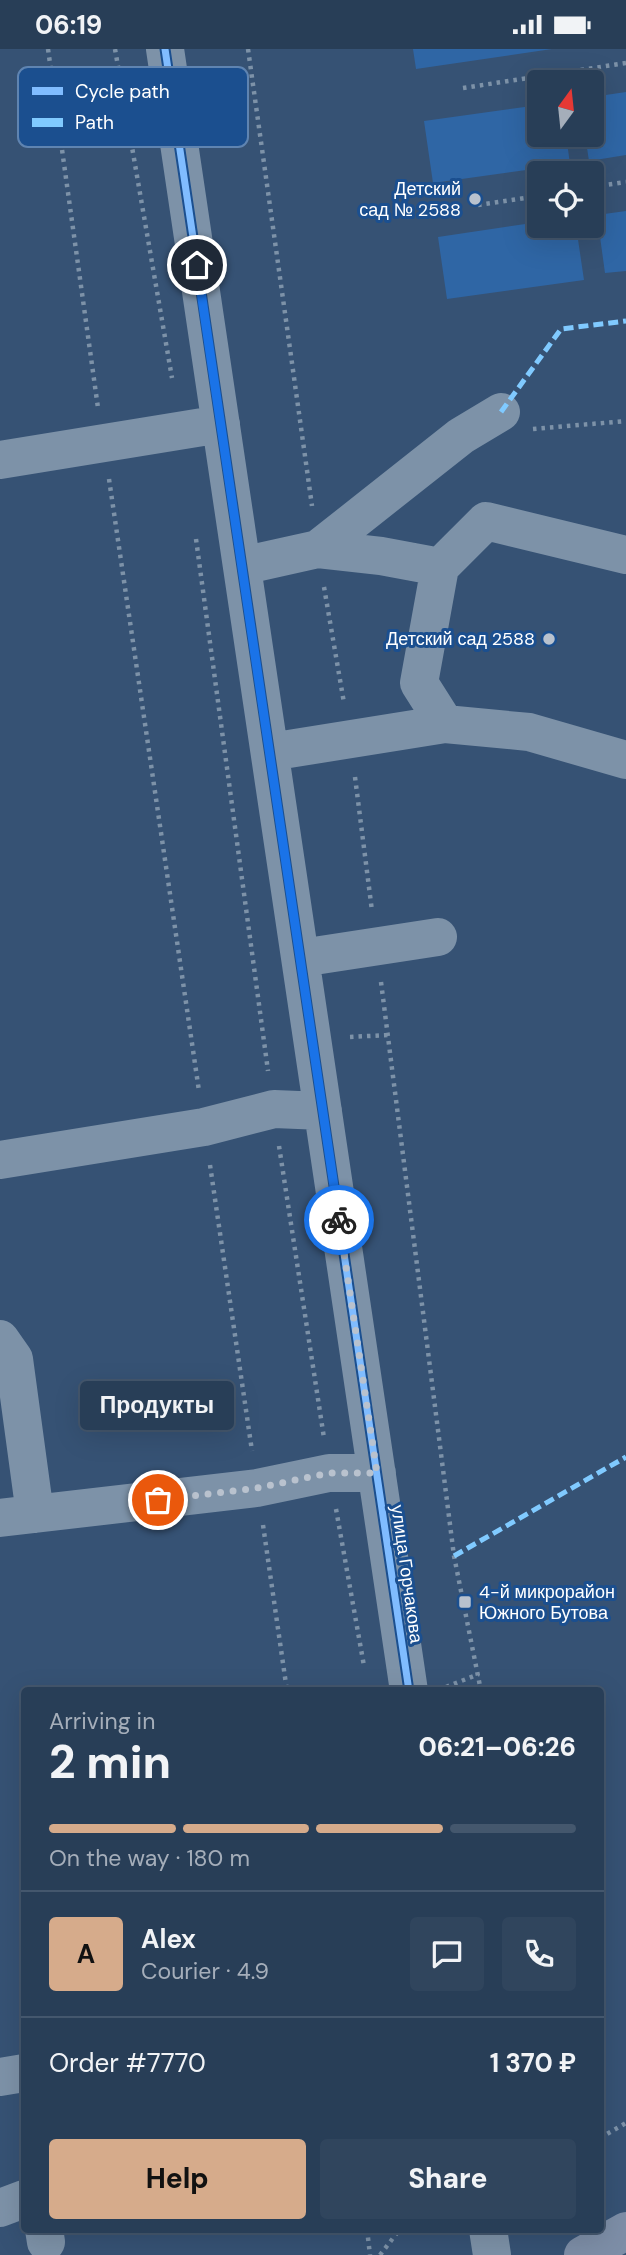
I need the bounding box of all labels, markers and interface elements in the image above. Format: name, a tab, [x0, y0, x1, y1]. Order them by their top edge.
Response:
text: 06:19	[35, 8, 102, 42]
legend	[18, 67, 248, 147]
north arrow	[527, 70, 604, 147]
map controls	[527, 70, 604, 238]
text: Cycle path	[75, 79, 170, 104]
text: Path	[75, 110, 114, 135]
button: locate	[527, 161, 604, 238]
place label: Детский сад № 2588	[359, 177, 461, 222]
marker: Детский сад № 2588	[467, 191, 483, 207]
pin	[167, 235, 227, 295]
icon: home	[178, 246, 216, 284]
place label: Детский сад 2588	[386, 627, 535, 651]
marker: Детский сад 2588	[541, 631, 557, 647]
courier	[304, 1185, 374, 1255]
icon: bike	[320, 1201, 358, 1239]
callout: Продукты	[81, 1381, 235, 1430]
text: Продукты	[100, 1390, 214, 1420]
pin	[128, 1470, 188, 1530]
icon: bag	[139, 1481, 177, 1519]
street label: улица Горчакова	[385, 1503, 429, 1646]
place label: 4-й микрорайон Южного Бутова	[479, 1580, 615, 1625]
marker: 4-й микрорайон Южного Бутова	[457, 1594, 473, 1610]
text: Arriving in	[49, 1706, 155, 1736]
text: 06:21–06:26	[418, 1730, 576, 1764]
text: 2 min	[49, 1732, 171, 1792]
text: On the way · 180 m	[49, 1843, 250, 1873]
button: chat	[410, 1917, 484, 1991]
button: phone	[502, 1917, 576, 1991]
text: Alex	[141, 1922, 196, 1956]
text: A	[77, 1937, 95, 1971]
text: Courier · 4.9	[141, 1956, 269, 1986]
text: Order #7770	[49, 2046, 206, 2080]
text: 1 370 ₽	[490, 2046, 576, 2080]
button: Help	[49, 2139, 306, 2219]
button: Share	[320, 2139, 576, 2219]

